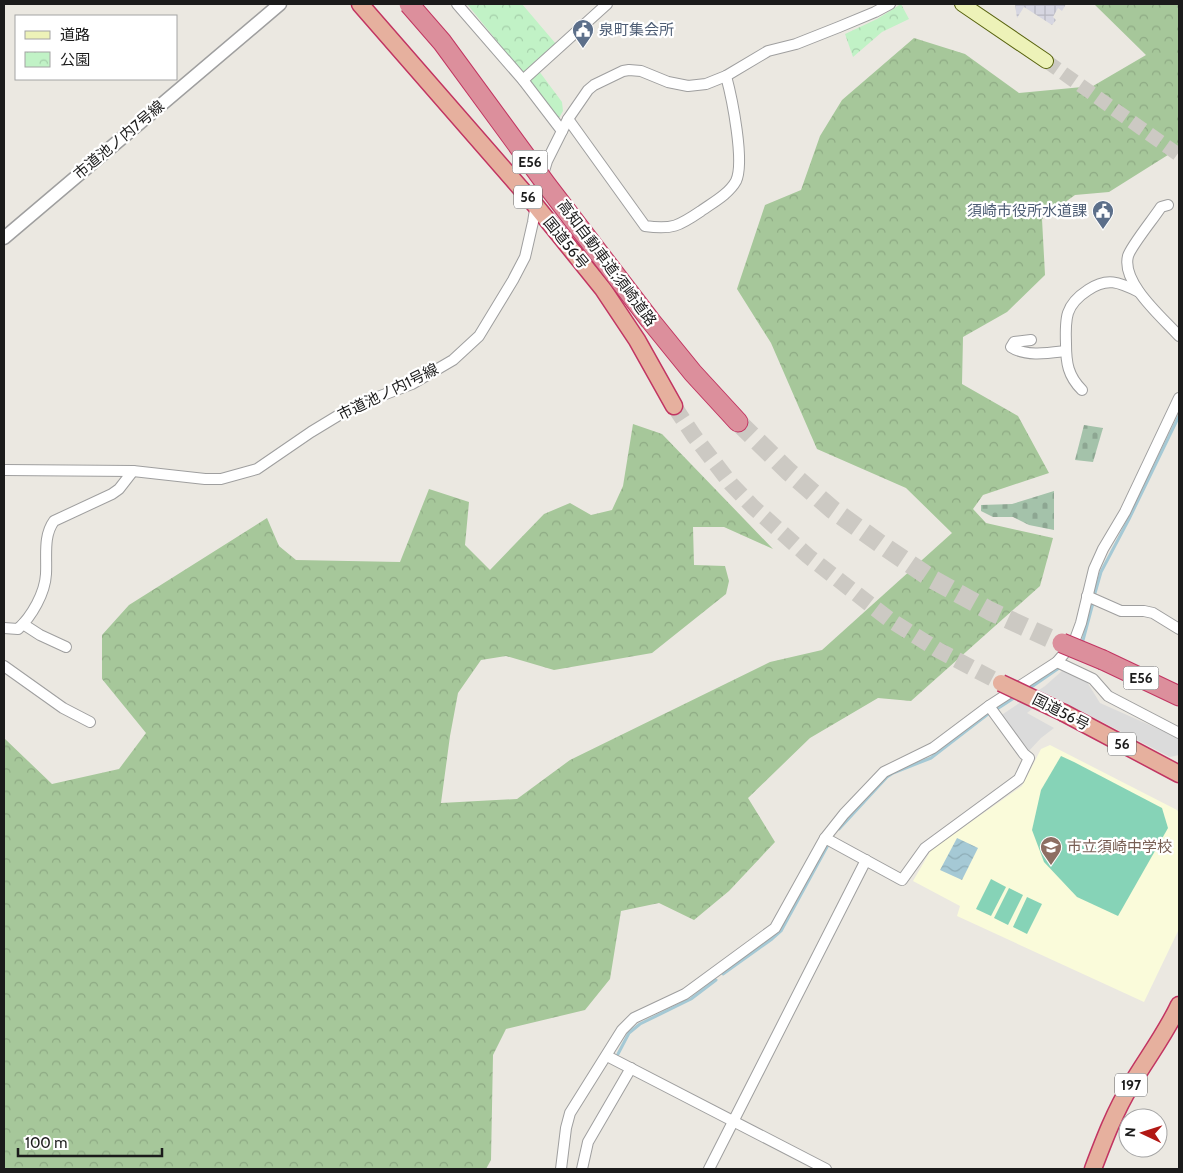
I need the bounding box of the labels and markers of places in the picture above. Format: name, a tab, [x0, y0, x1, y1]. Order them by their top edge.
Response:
public building icon: 泉町集会所	[571, 18, 595, 49]
place label: 泉町集会所	[599, 21, 674, 39]
public building icon: 須崎市役所水道課	[1091, 199, 1115, 230]
place label: 須崎市役所水道課	[967, 202, 1087, 220]
school or university icon: 市立須崎中学校	[1039, 835, 1063, 866]
place label: 市立須崎中学校	[1067, 838, 1172, 856]

